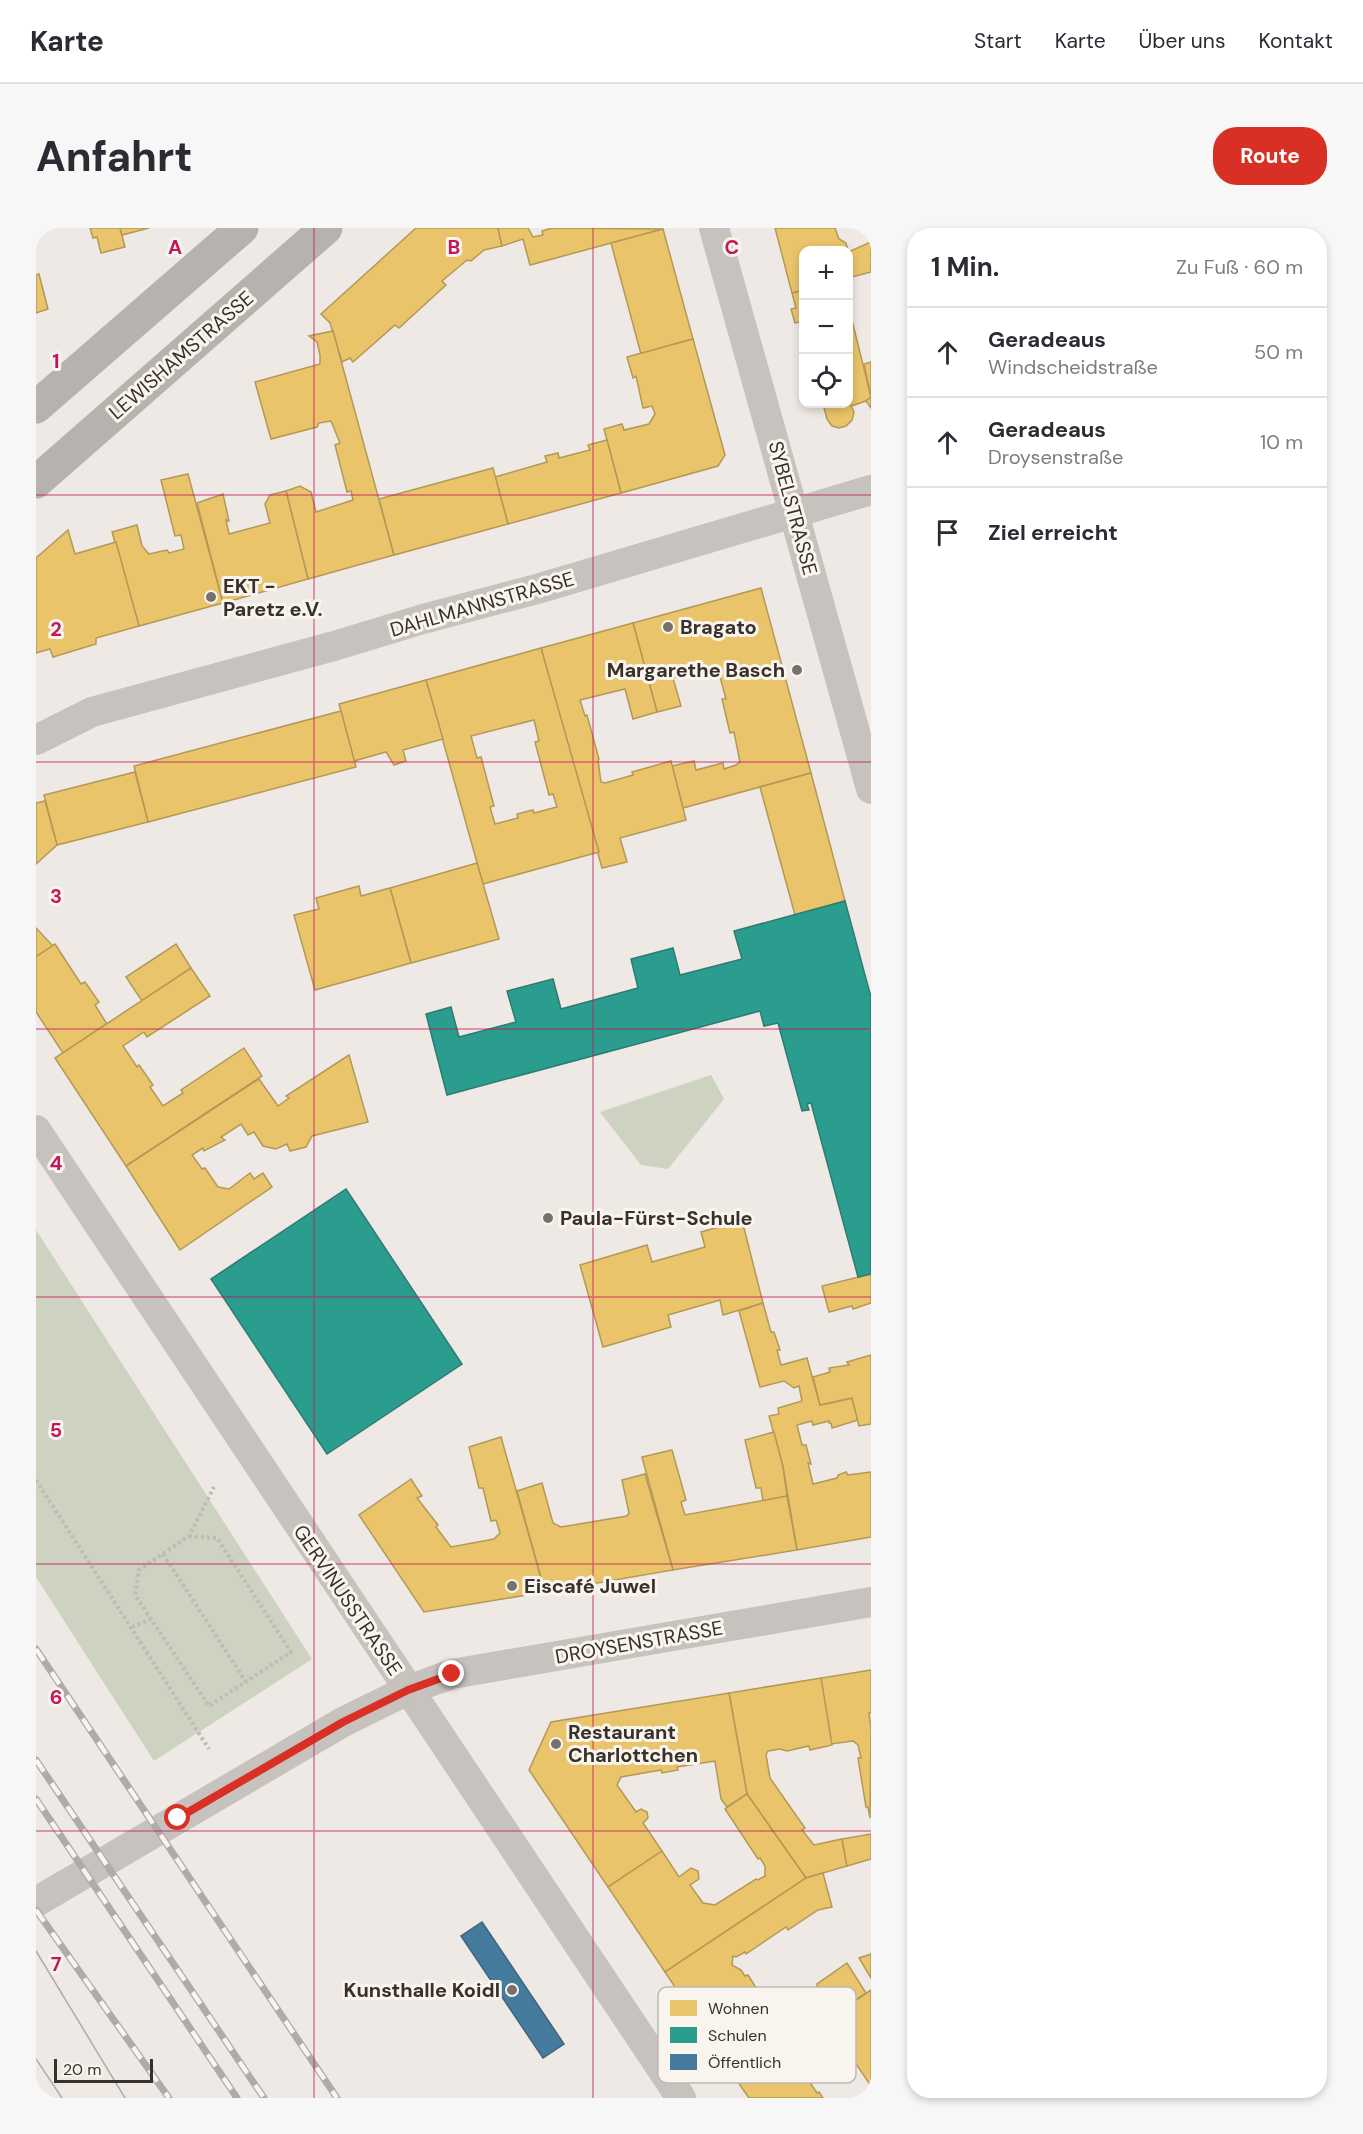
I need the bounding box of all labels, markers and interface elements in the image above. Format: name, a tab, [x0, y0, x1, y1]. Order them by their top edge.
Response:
text: Karte	[30, 23, 104, 60]
text: Start	[974, 27, 1022, 55]
text: Karte	[1055, 27, 1106, 55]
text: Über uns	[1139, 27, 1225, 55]
text: Kontakt	[1258, 27, 1333, 55]
button: Route	[1213, 127, 1327, 185]
text: Anfahrt	[36, 129, 192, 184]
text: A	[168, 234, 182, 260]
text: B	[448, 234, 460, 260]
text: C	[725, 234, 739, 260]
map controls	[799, 246, 853, 408]
button: +	[799, 246, 853, 300]
text: 1 Min.	[931, 250, 999, 284]
text: Zu Fuß · 60 m	[1176, 254, 1303, 280]
street label: LEWISHAMSTRASSE	[103, 285, 259, 425]
button: −	[799, 300, 853, 354]
text: Geradeaus	[988, 325, 1106, 354]
icon: ahead	[931, 336, 964, 369]
text: 50 m	[1254, 339, 1303, 365]
text: 1	[52, 348, 60, 374]
button: locate	[799, 354, 853, 408]
text: Windscheidstraße	[988, 354, 1158, 380]
text: Geradeaus	[988, 415, 1106, 444]
icon: ahead	[931, 426, 964, 459]
text: 10 m	[1260, 429, 1303, 455]
street label: SYBELSTRASSE	[763, 438, 823, 578]
text: Droysenstraße	[988, 444, 1123, 470]
icon: arrive	[931, 516, 964, 549]
text: Ziel erreicht	[988, 518, 1118, 547]
street label: DAHLMANNSTRASSE	[387, 565, 577, 643]
place label: EKT - Paretz e.V.	[223, 573, 322, 622]
marker: EKT - Paretz e.V.	[204, 590, 218, 604]
place label: Bragato	[680, 614, 757, 640]
text: 2	[50, 616, 62, 642]
marker: Bragato	[661, 620, 675, 634]
place label: Margarethe Basch	[607, 657, 785, 683]
marker: Margarethe Basch	[790, 663, 804, 677]
text: 3	[50, 883, 62, 909]
text: 4	[50, 1150, 63, 1176]
place label: Paula-Fürst-Schule	[560, 1205, 753, 1231]
marker: Paula-Fürst-Schule	[541, 1211, 555, 1225]
text: 5	[50, 1417, 62, 1443]
street label: GERVINUSSTRASSE	[288, 1520, 408, 1680]
place label: Eiscafé Juwel	[524, 1573, 656, 1599]
marker: Eiscafé Juwel	[505, 1579, 519, 1593]
street label: DROYSENSTRASSE	[553, 1614, 725, 1670]
route end	[438, 1660, 464, 1686]
text: 6	[50, 1684, 62, 1710]
place label: Restaurant Charlottchen	[568, 1719, 698, 1768]
marker: Restaurant Charlottchen	[549, 1737, 563, 1751]
route start	[164, 1804, 190, 1830]
text: 7	[51, 1951, 62, 1977]
place label: Kunsthalle Koidl	[344, 1977, 500, 2003]
marker: Kunsthalle Koidl	[505, 1983, 519, 1997]
legend	[658, 1987, 856, 2083]
text: Wohnen	[708, 1998, 769, 2019]
text: Schulen	[708, 2025, 767, 2046]
text: Öffentlich	[708, 2052, 781, 2073]
scale bar	[54, 2056, 153, 2084]
text: 20 m	[63, 2059, 102, 2080]

